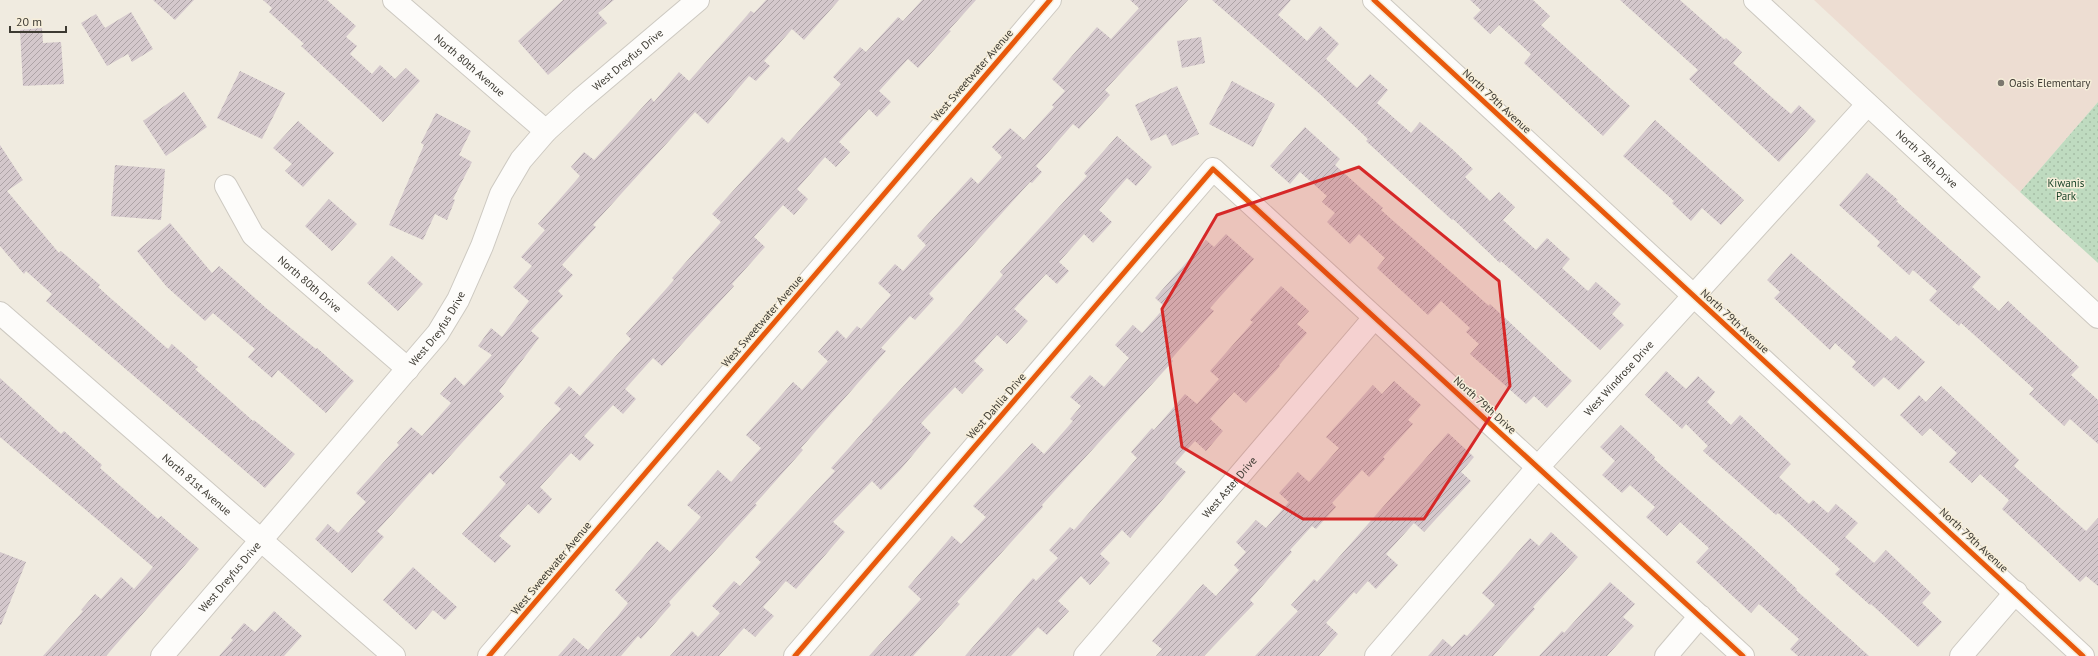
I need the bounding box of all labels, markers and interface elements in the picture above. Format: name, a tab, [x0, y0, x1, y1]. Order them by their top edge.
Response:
scale bar	[10, 8, 66, 34]
text: 20 m	[16, 14, 42, 29]
street label: West Dreyfus Drive	[589, 25, 666, 94]
street label: West Sweetwater Avenue	[928, 26, 1016, 124]
street label: North 80th Avenue	[432, 31, 508, 100]
street label: North 79th Avenue	[1460, 66, 1535, 137]
place label: Oasis Elementary	[2009, 76, 2091, 90]
marker: Oasis Elementary	[1996, 78, 2006, 88]
street label: North 78th Drive	[1893, 127, 1961, 191]
park label: Kiwanis Park	[2048, 176, 2085, 203]
street label: North 80th Drive	[275, 253, 345, 316]
street label: West Sweetwater Avenue	[718, 272, 806, 370]
street label: North 79th Avenue	[1698, 286, 1773, 357]
street label: West Dreyfus Drive	[406, 289, 468, 369]
street label: West Windrose Drive	[1581, 337, 1657, 419]
street label: West Dahlia Drive	[963, 370, 1029, 442]
street label: North 79th Drive	[1451, 373, 1519, 437]
street label: North 81st Avenue	[159, 450, 235, 519]
street label: West Aster Drive	[1199, 453, 1260, 521]
street label: North 79th Avenue	[1937, 505, 2012, 576]
street label: West Sweetwater Avenue	[508, 518, 594, 618]
street label: West Dreyfus Drive	[195, 538, 264, 615]

